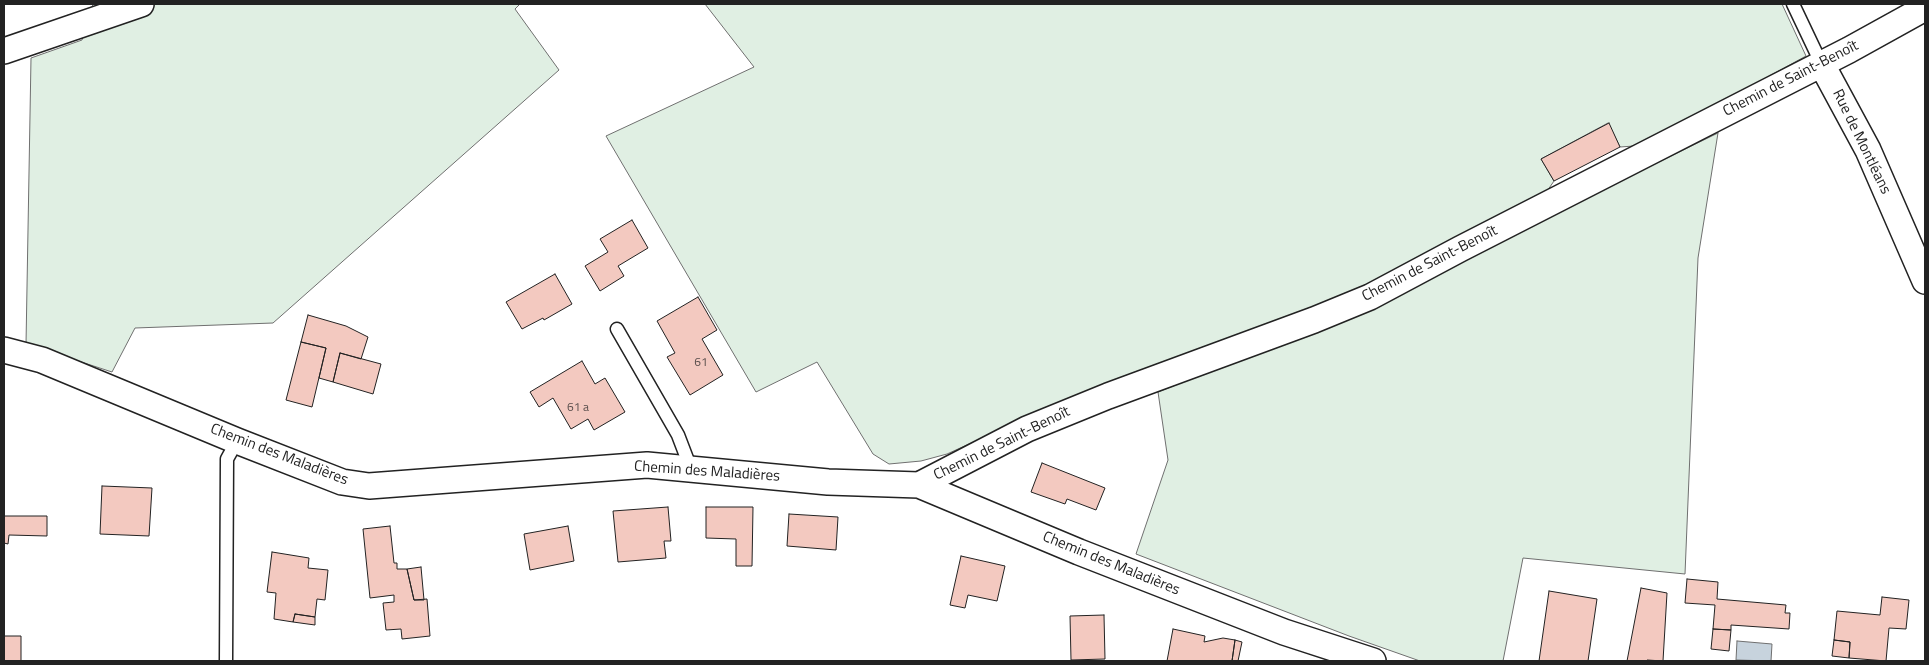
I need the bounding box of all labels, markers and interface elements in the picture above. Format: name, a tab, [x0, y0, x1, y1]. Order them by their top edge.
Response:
street label: Chemin de Saint-Benoît	[1720, 37, 1862, 121]
street label: Rue de Montléans	[1828, 87, 1894, 197]
street label: Chemin de Saint-Benoît	[1359, 222, 1501, 306]
house number: 61	[694, 356, 708, 370]
house number: 61 a	[567, 401, 589, 415]
street label: Chemin de Saint-Benoît	[931, 403, 1073, 485]
street label: Chemin des Maladières	[208, 420, 350, 490]
street label: Chemin des Maladières	[633, 458, 781, 486]
street label: Chemin des Maladières	[1040, 528, 1182, 600]

